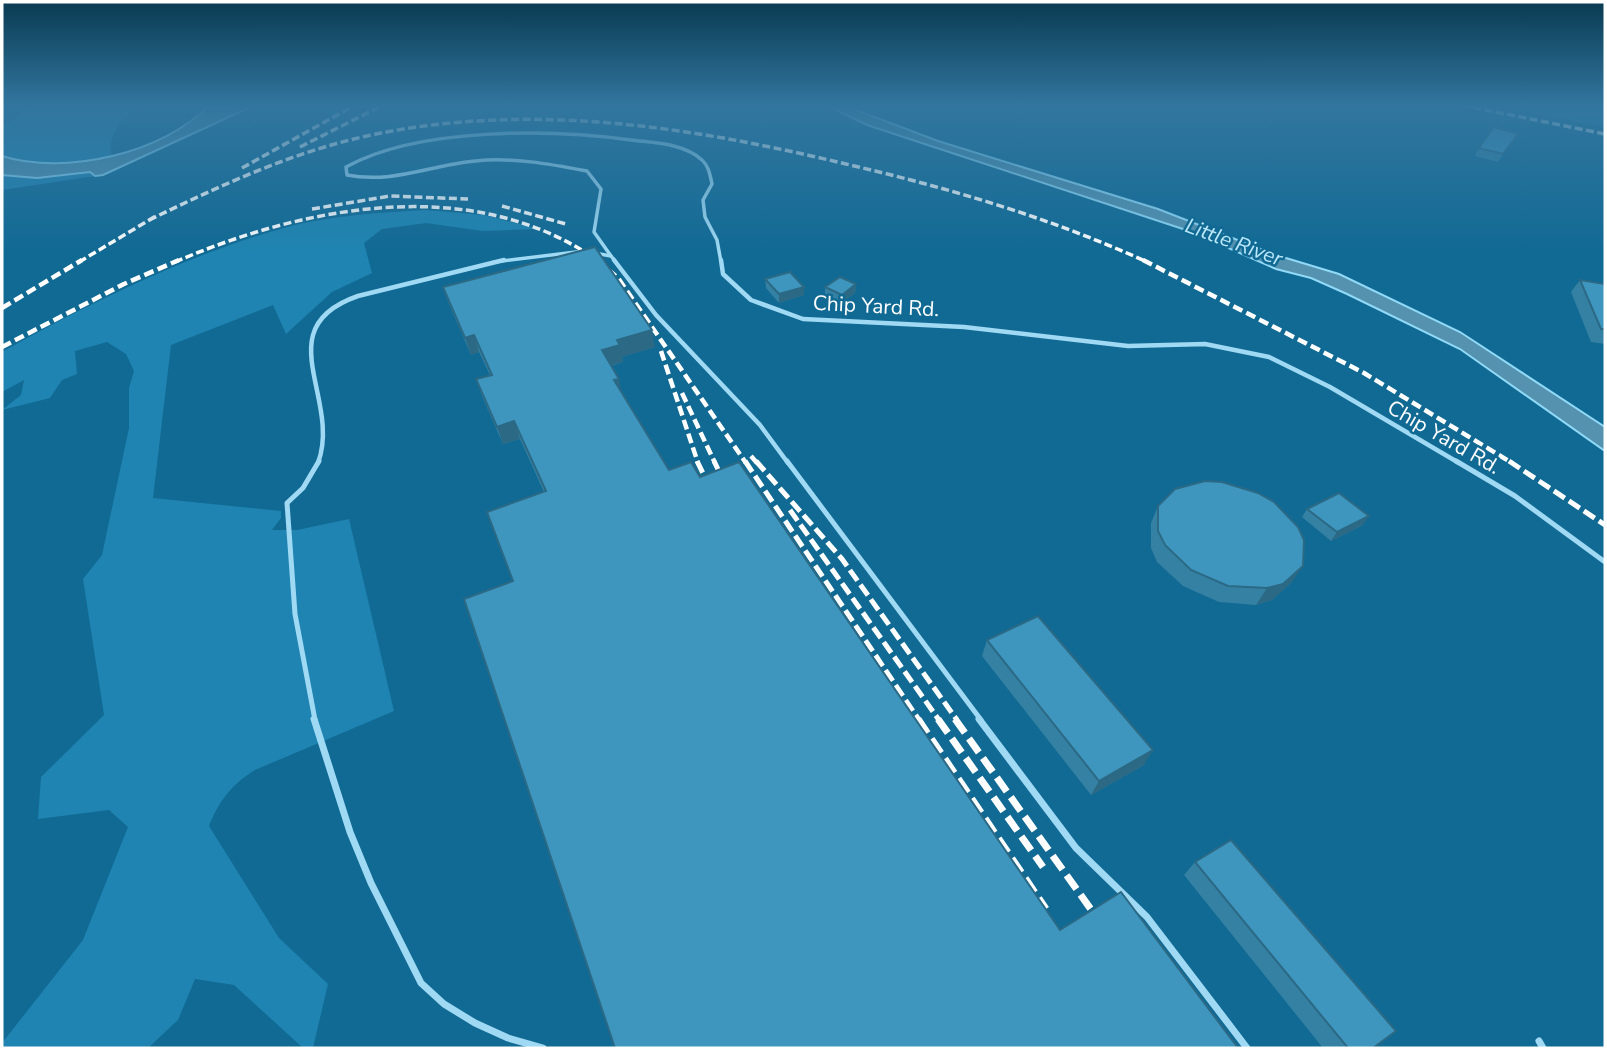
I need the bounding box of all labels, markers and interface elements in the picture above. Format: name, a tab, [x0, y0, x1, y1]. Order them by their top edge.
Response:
water label: Little River	[1181, 211, 1287, 273]
street label: Chip Yard Rd.	[812, 289, 940, 323]
street label: Chip Yard Rd.	[1382, 393, 1506, 481]

